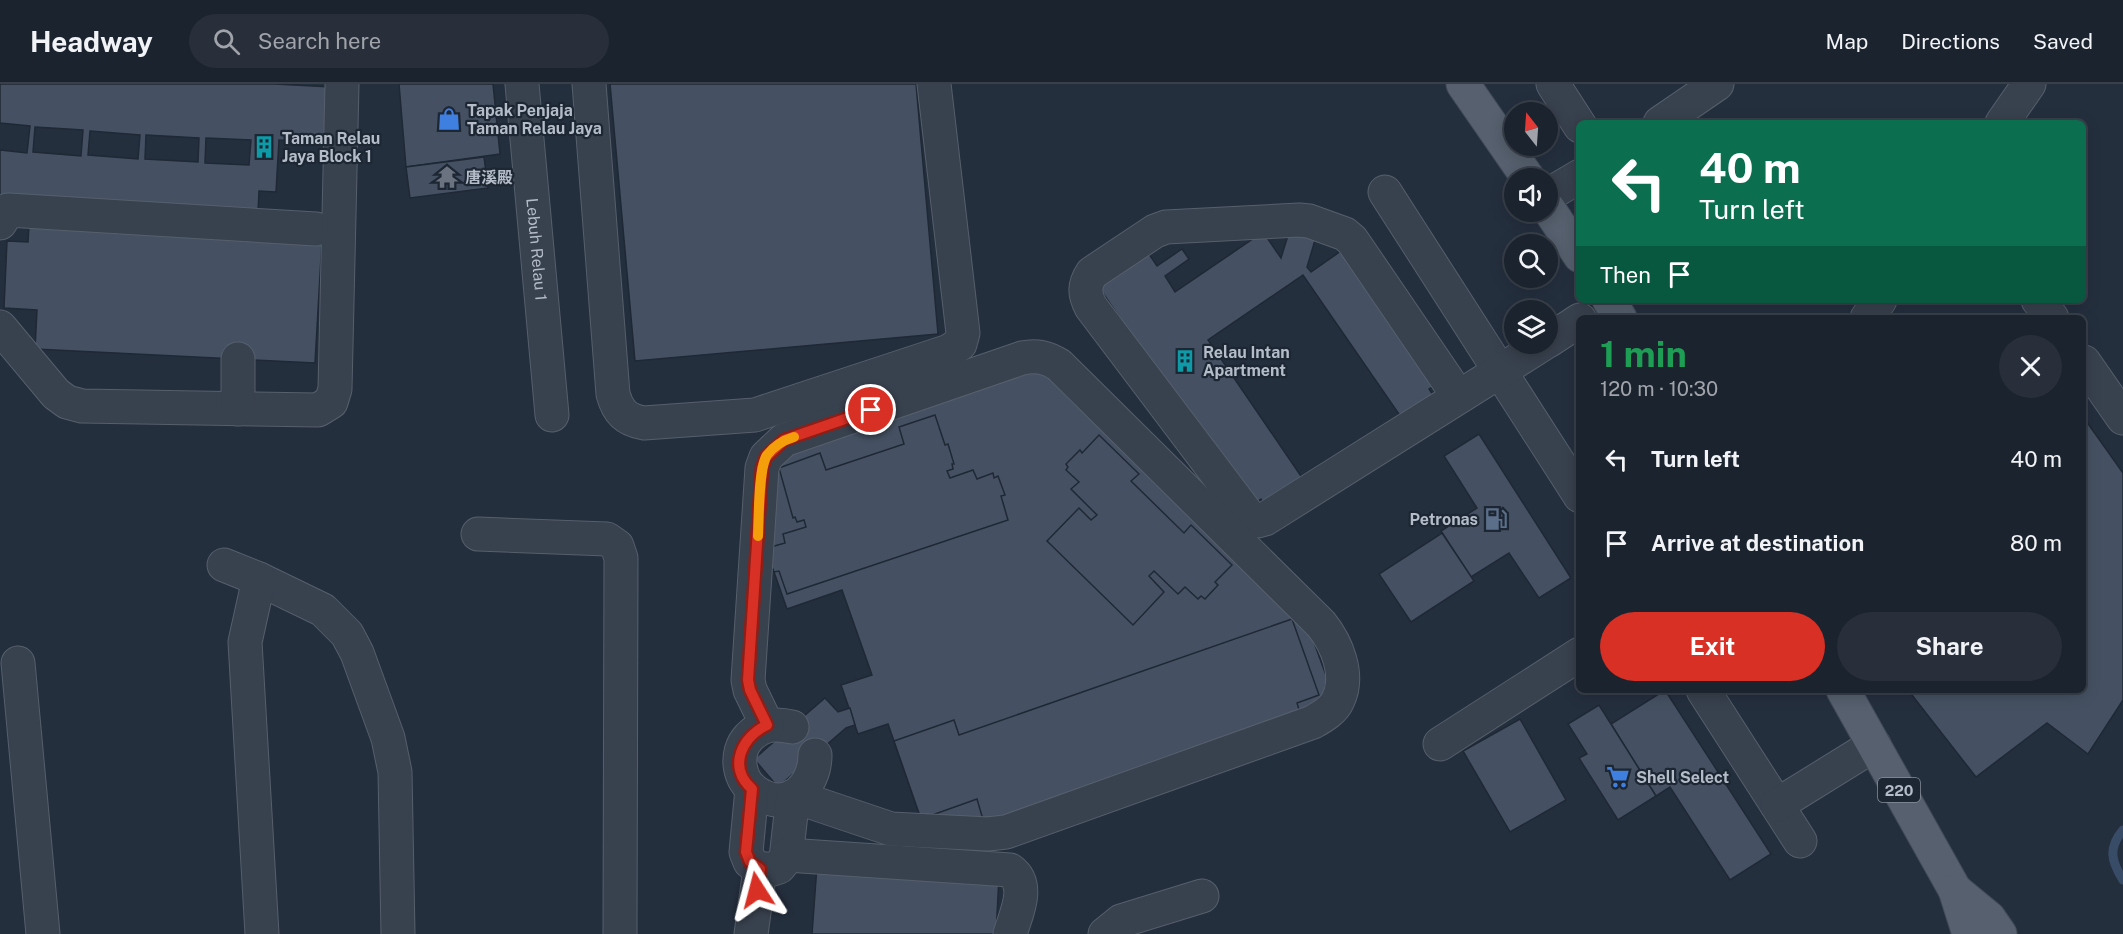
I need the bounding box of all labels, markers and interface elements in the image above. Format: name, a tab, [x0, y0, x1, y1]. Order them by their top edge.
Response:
search box	[189, 14, 609, 68]
text: Headway	[30, 25, 153, 58]
icon: search	[210, 25, 243, 58]
text: Search here	[258, 28, 381, 54]
text: Map	[1826, 29, 1868, 54]
text: Directions	[1901, 29, 2000, 54]
text: Saved	[2033, 29, 2093, 54]
place label: Tapak Penjaja Taman Relau Jaya	[467, 101, 602, 138]
north arrow	[1504, 102, 1558, 156]
map controls	[1504, 102, 1558, 354]
shop icon: Tapak Penjaja Taman Relau Jaya	[436, 106, 462, 132]
place label: Taman Relau Jaya Block 1	[282, 129, 380, 166]
building icon: Taman Relau Jaya Block 1	[251, 134, 277, 160]
text: 40 m	[1699, 143, 1801, 192]
icon: left	[1600, 144, 1678, 222]
temple icon: 唐溪殿	[434, 164, 460, 190]
place label: 唐溪殿	[465, 168, 513, 187]
button: sound	[1504, 168, 1558, 222]
text: Turn left	[1699, 193, 1805, 225]
street label: Lebuh Relau 1	[523, 197, 551, 302]
button: search	[1504, 234, 1558, 288]
icon: arrive	[1663, 258, 1696, 291]
text: Then	[1600, 262, 1651, 288]
button: layers	[1504, 300, 1558, 354]
text: 1 min	[1600, 333, 1687, 375]
button: close	[1999, 335, 2062, 398]
place label: Relau Intan Apartment	[1203, 343, 1290, 380]
building icon: Relau Intan Apartment	[1172, 348, 1198, 374]
text: 120 m · 10:30	[1600, 377, 1718, 401]
pin	[845, 384, 896, 435]
icon: arrive	[854, 393, 887, 426]
icon: left	[1600, 443, 1633, 476]
text: Turn left	[1651, 446, 1740, 472]
text: 40 m	[2010, 446, 2062, 472]
fuel station icon: Petronas	[1483, 506, 1509, 532]
place label: Petronas	[1410, 510, 1478, 529]
icon: arrive	[1600, 527, 1633, 560]
text: Arrive at destination	[1651, 530, 1864, 556]
text: 80 m	[2010, 530, 2062, 556]
button: Exit	[1600, 612, 1825, 681]
button: Share	[1837, 612, 2062, 681]
supermarket icon: Shell Select	[1605, 764, 1631, 790]
place label: Shell Select	[1636, 768, 1729, 787]
road number: 220	[1878, 778, 1920, 802]
position arrow	[725, 858, 789, 922]

